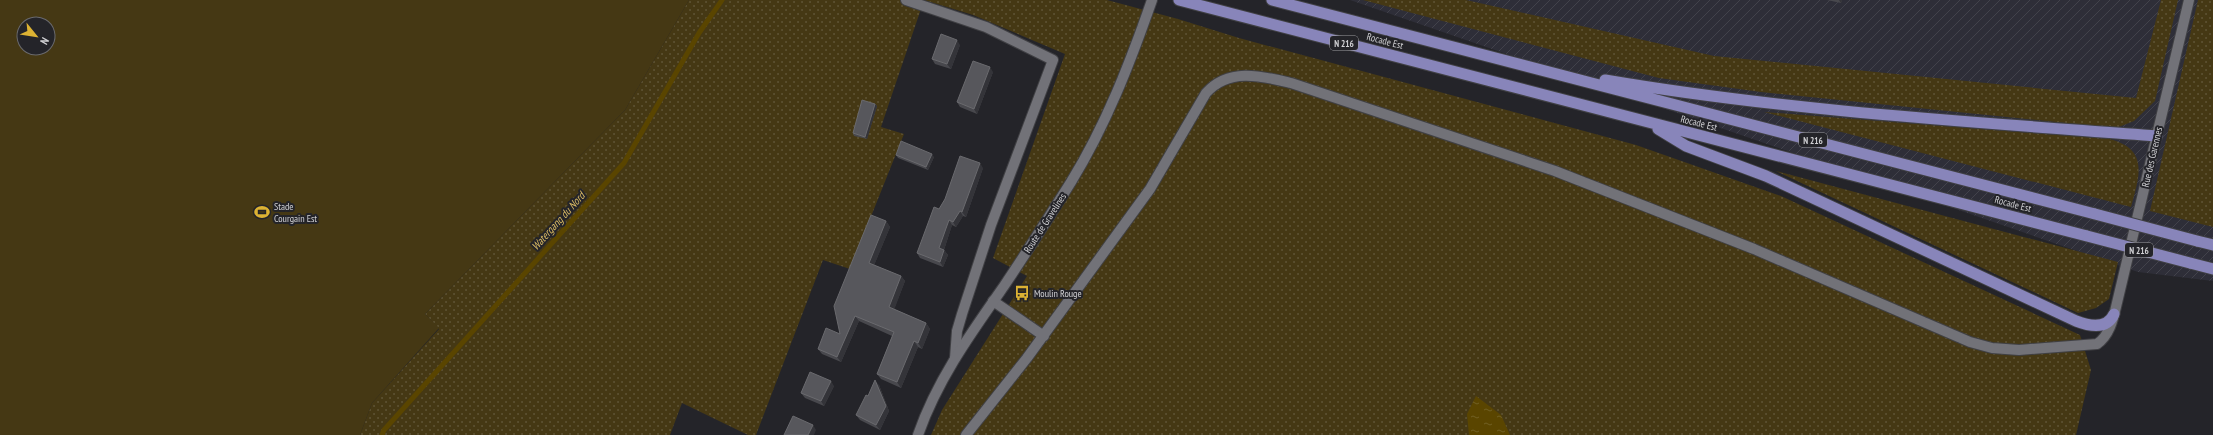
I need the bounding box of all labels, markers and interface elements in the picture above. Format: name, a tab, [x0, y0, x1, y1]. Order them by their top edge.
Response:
north arrow	[16, 16, 56, 56]
street label: Rocade Est	[1365, 30, 1405, 52]
text: N	[37, 35, 52, 47]
road number: N 216	[1330, 36, 1358, 50]
street label: Rocade Est	[1679, 112, 1719, 134]
street label: Rue des Garennes	[2139, 125, 2165, 188]
road number: N 216	[1799, 133, 1827, 147]
water label: Watergang du Nord	[528, 187, 589, 253]
street label: Route de Gravelines	[1021, 190, 1069, 255]
street label: Rocade Est	[1993, 193, 2033, 215]
place label: Stade Courgain Est	[274, 200, 317, 225]
sports icon: Stade Courgain Est	[253, 203, 271, 221]
road number: N 216	[2125, 243, 2153, 257]
bus stop icon: Moulin Rouge	[1013, 284, 1031, 302]
place label: Moulin Rouge	[1034, 287, 1082, 300]

